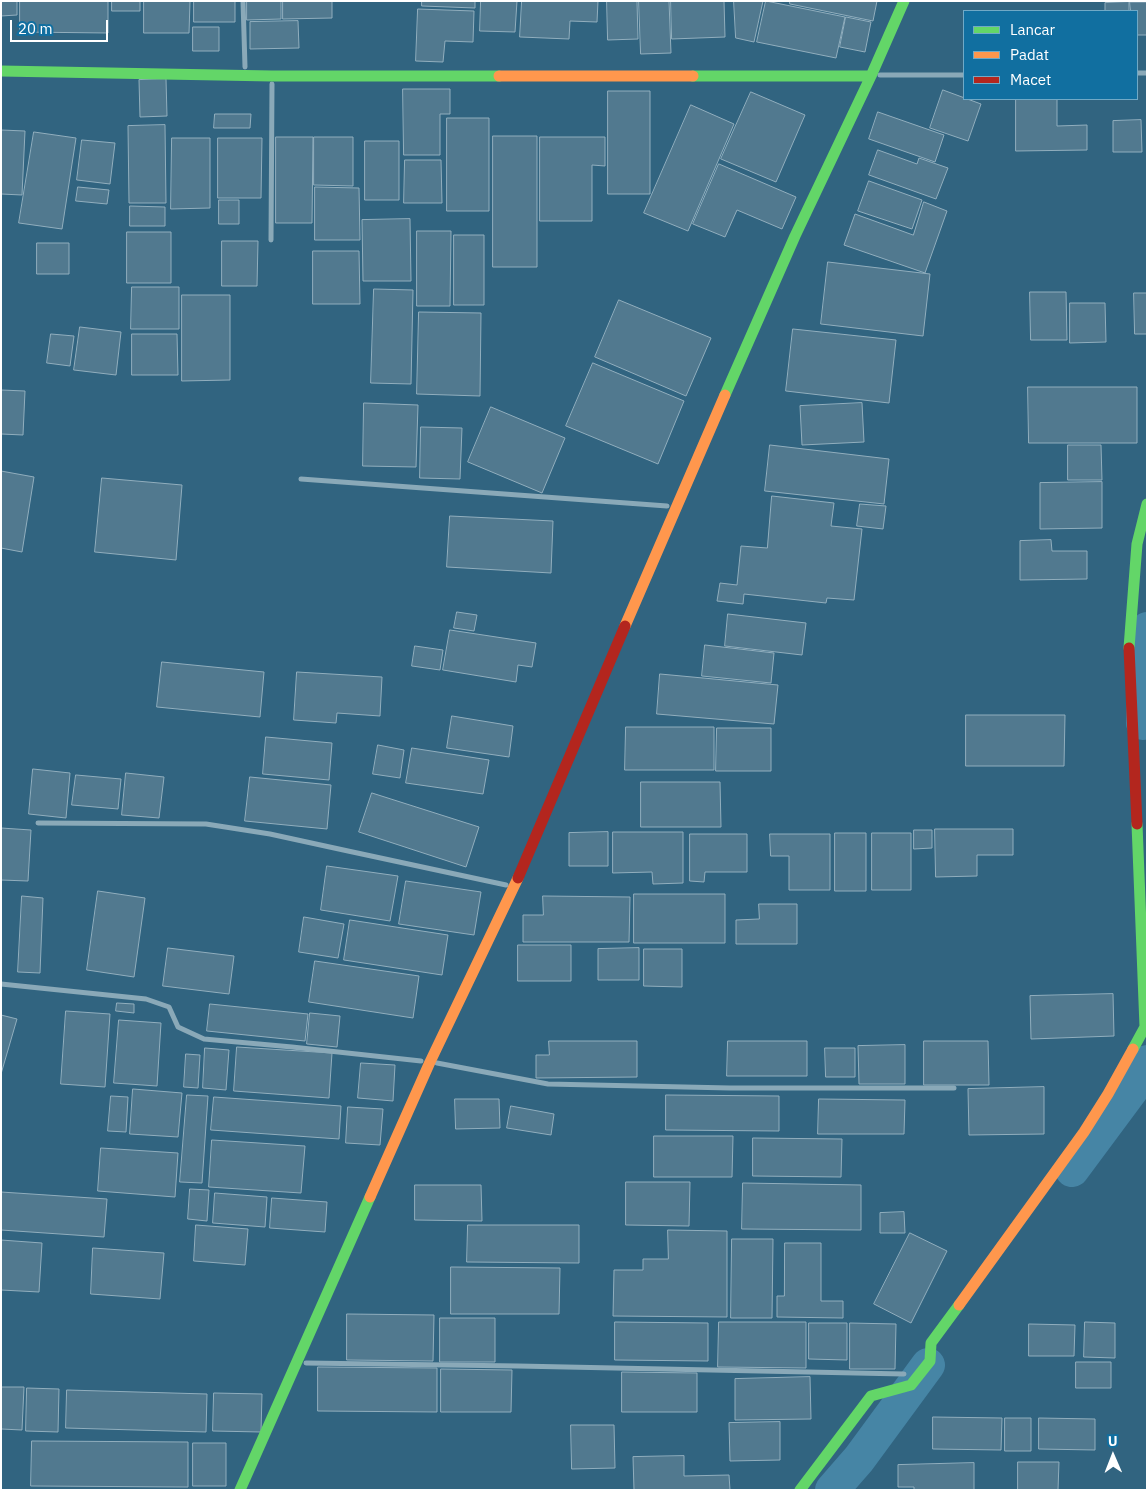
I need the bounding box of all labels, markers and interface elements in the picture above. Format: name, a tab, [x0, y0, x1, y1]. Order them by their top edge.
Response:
scale bar	[12, 10, 110, 42]
legend	[963, 10, 1138, 100]
text: 20 m	[18, 19, 53, 38]
text: Lancar	[1010, 20, 1055, 39]
text: Padat	[1010, 45, 1049, 64]
text: Macet	[1010, 70, 1051, 89]
north arrow	[1088, 1431, 1138, 1481]
text: U	[1108, 1432, 1118, 1450]

